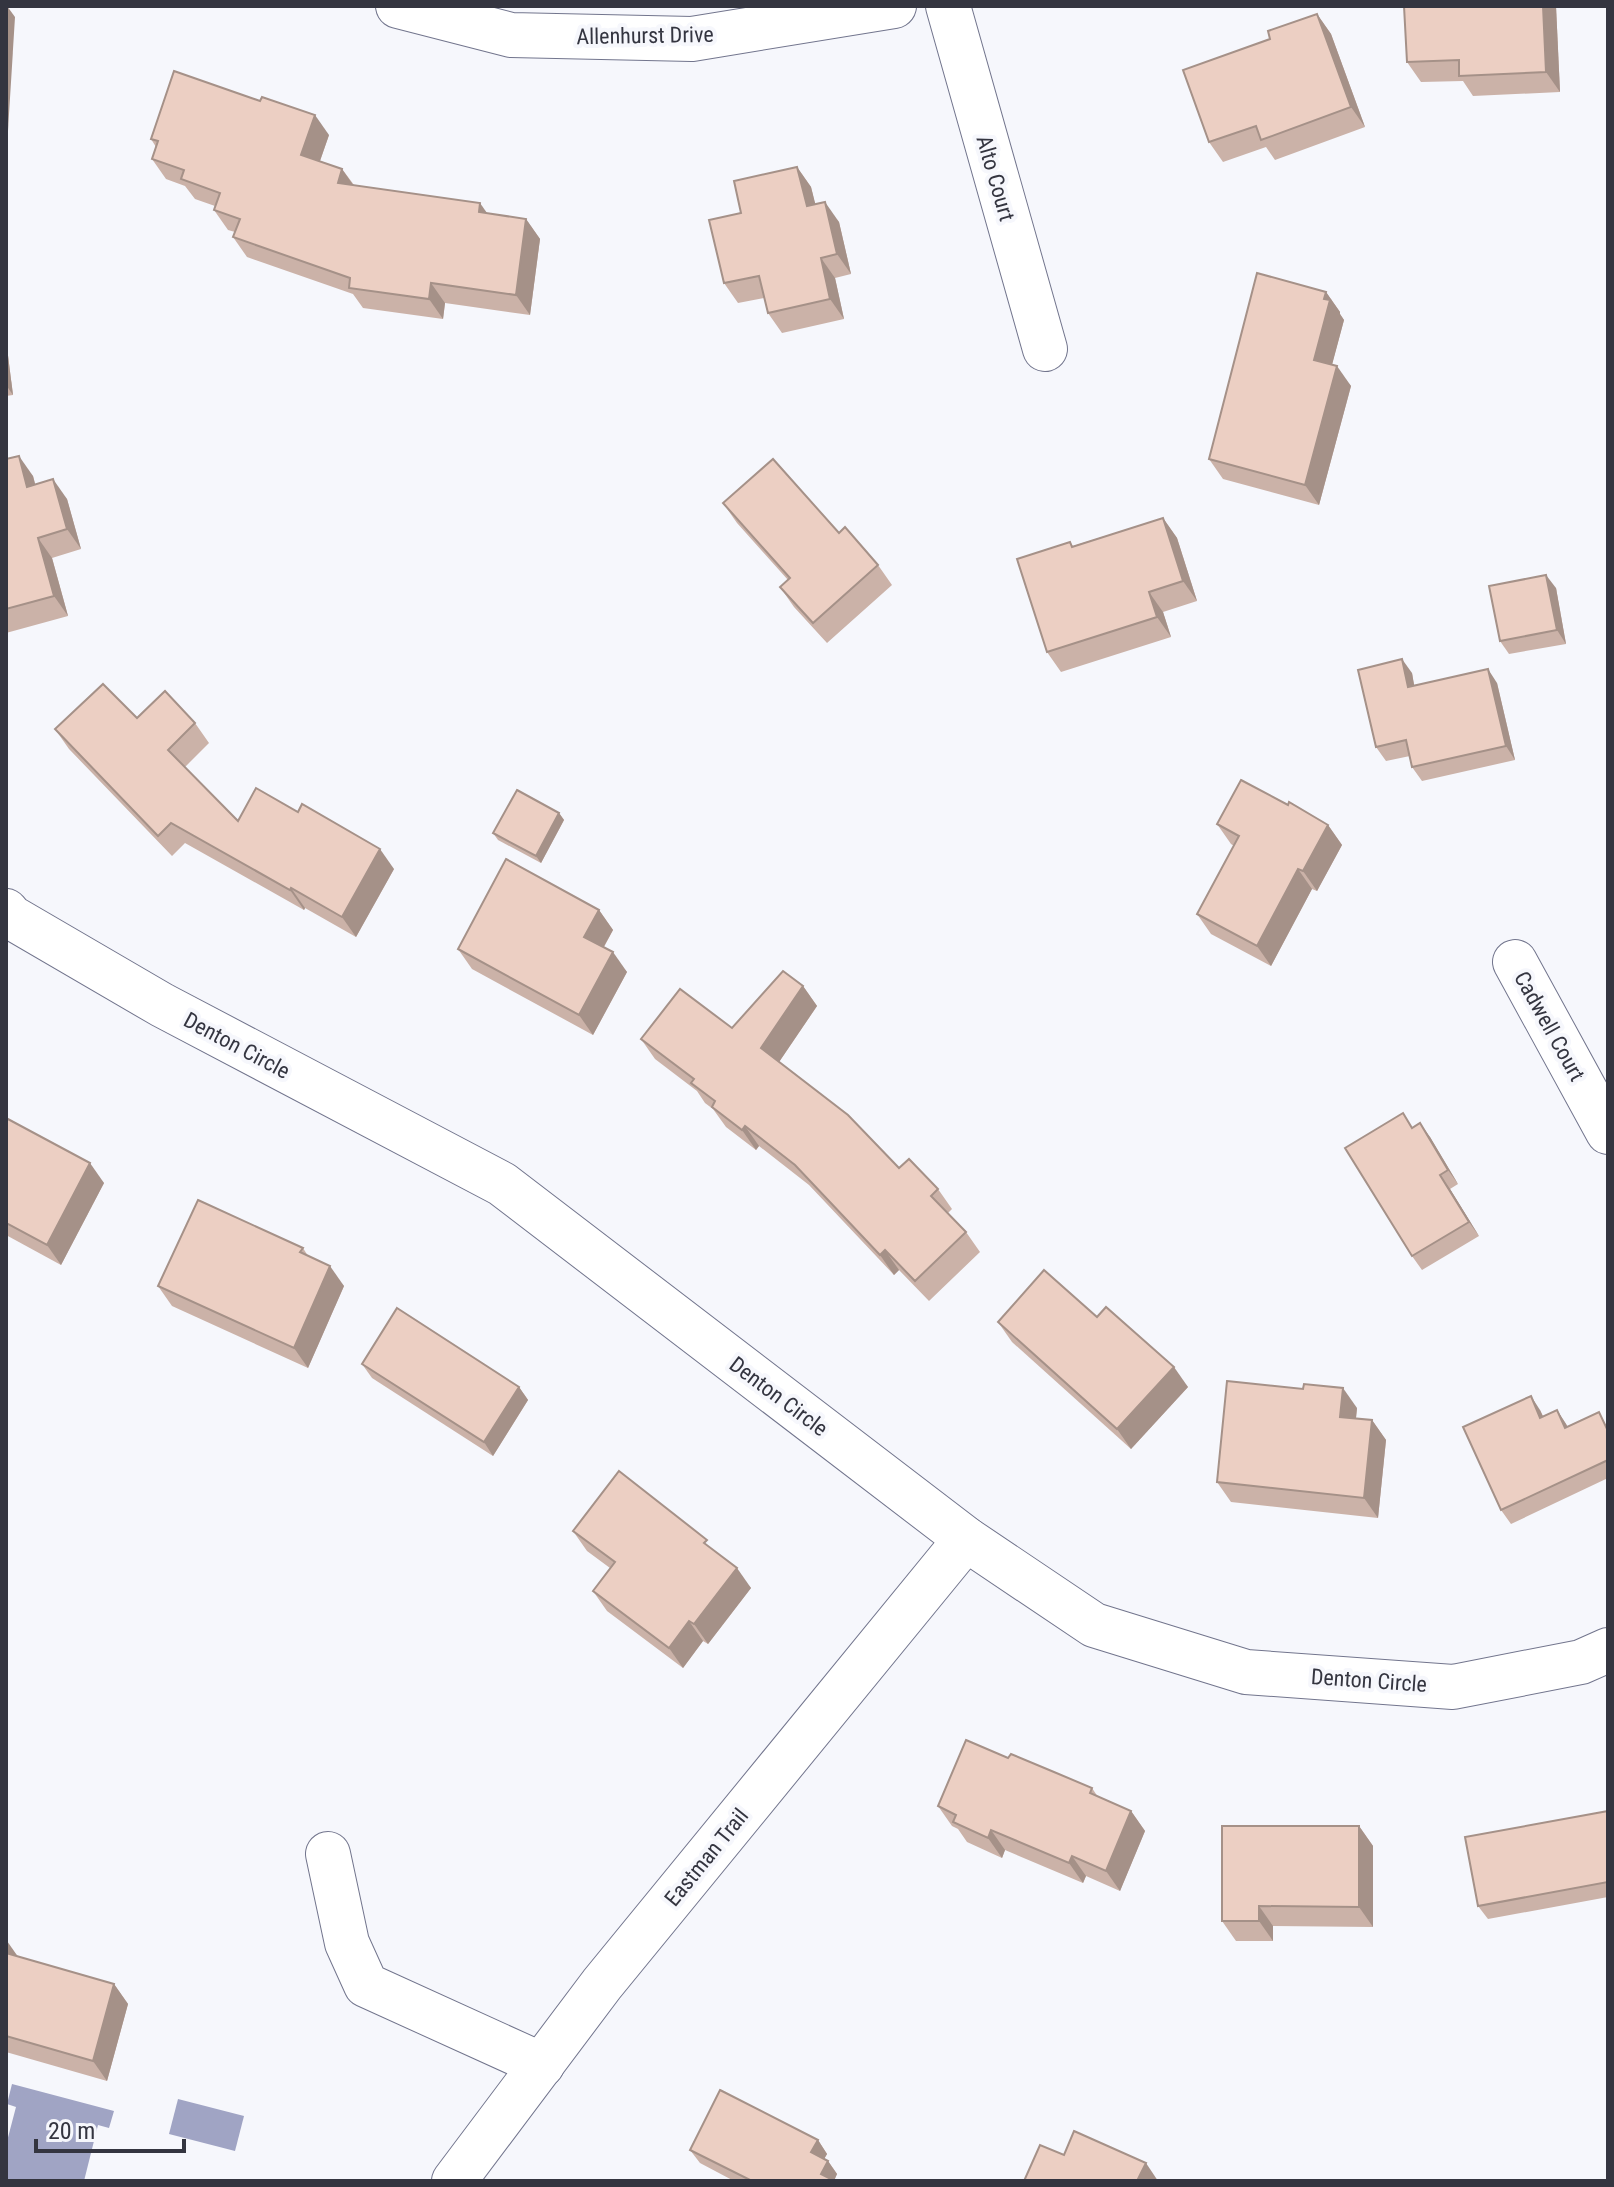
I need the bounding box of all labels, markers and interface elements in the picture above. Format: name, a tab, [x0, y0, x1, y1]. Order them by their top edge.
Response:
street label: Allenhurst Drive	[576, 22, 714, 49]
street label: Alto Court	[971, 132, 1020, 224]
street label: Cadwell Court	[1509, 967, 1590, 1085]
street label: Denton Circle	[180, 1007, 294, 1084]
street label: Denton Circle	[725, 1351, 833, 1441]
street label: Denton Circle	[1310, 1664, 1428, 1697]
street label: Eastman Trail	[660, 1804, 753, 1911]
scale bar	[36, 2103, 184, 2153]
text: 20 m	[48, 2117, 95, 2145]

